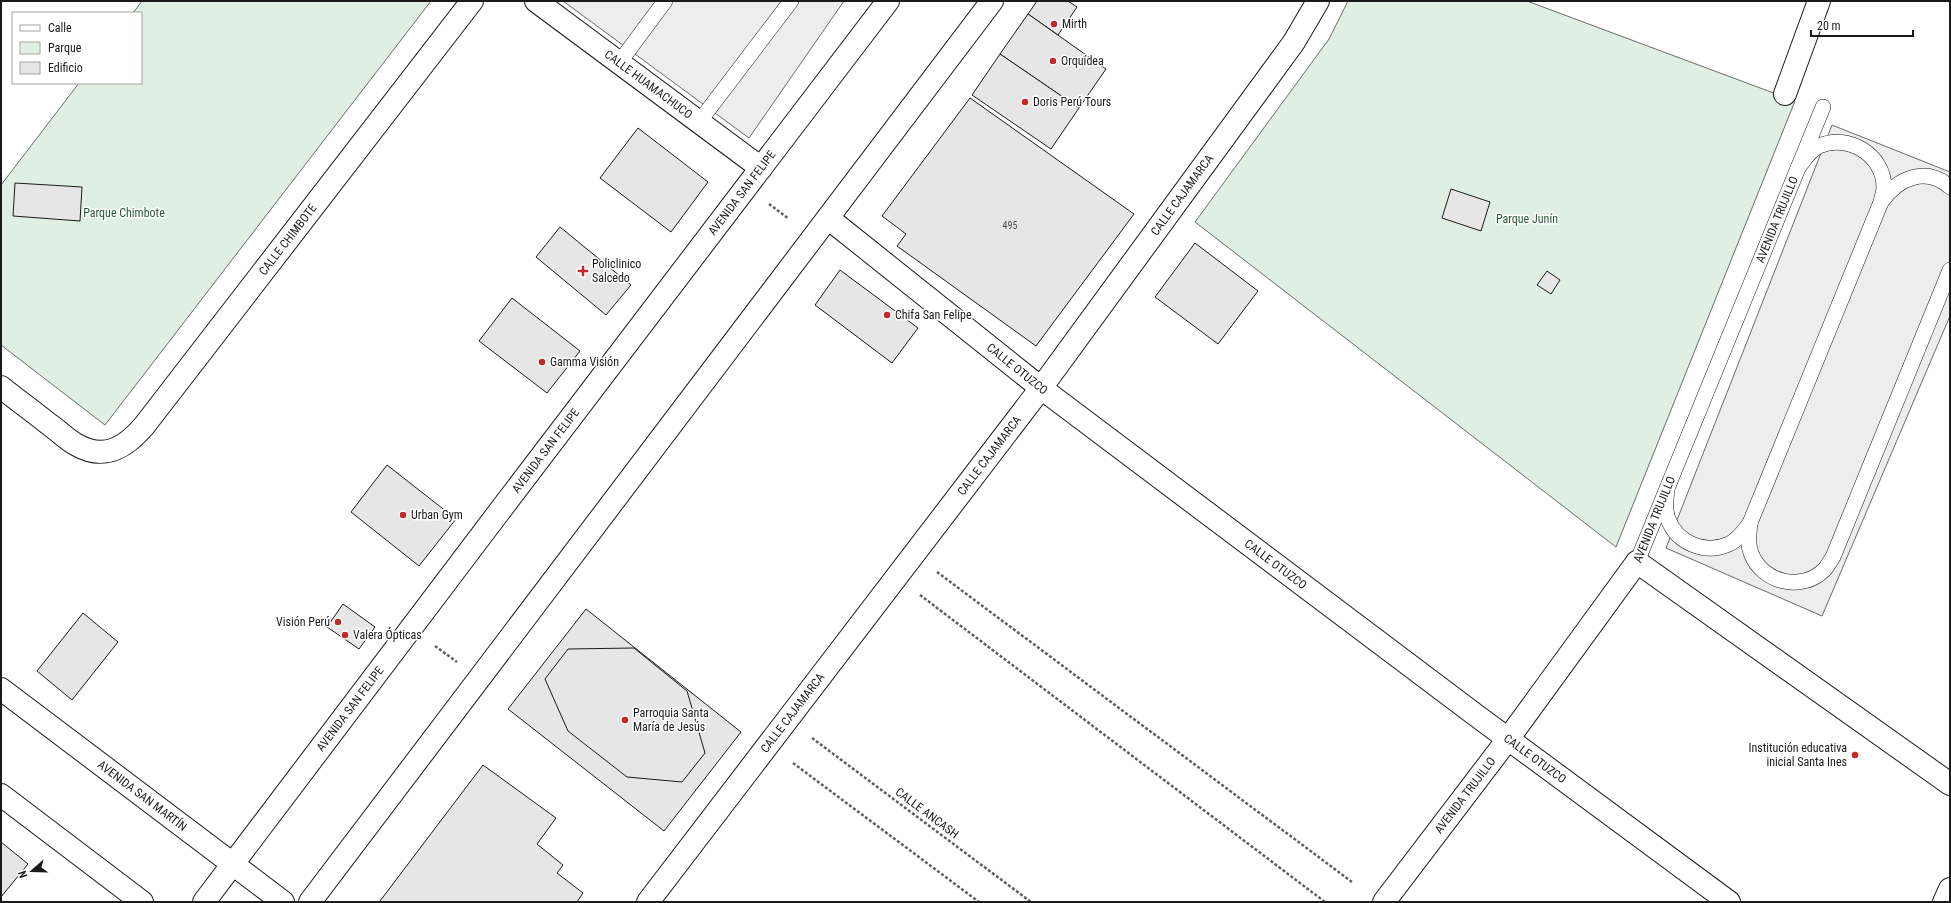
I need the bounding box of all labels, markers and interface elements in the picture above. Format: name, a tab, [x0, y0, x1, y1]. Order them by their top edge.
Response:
legend	[12, 12, 142, 84]
scale bar	[1811, 12, 1913, 38]
place label: Mirth	[1062, 17, 1087, 31]
marker: Mirth	[1049, 19, 1059, 29]
text: 20 m	[1817, 19, 1841, 33]
text: Calle	[48, 21, 72, 35]
text: Parque	[48, 41, 82, 55]
street label: CALLE HUAMACHUCO	[602, 47, 695, 122]
place label: Orquídea	[1061, 54, 1104, 68]
marker: Orquídea	[1048, 56, 1058, 66]
text: Edificio	[48, 61, 83, 75]
place label: Doris Perú Tours	[1033, 95, 1111, 109]
marker: Doris Perú Tours	[1020, 97, 1030, 107]
street label: AVENIDA SAN FELIPE	[705, 148, 778, 238]
street label: CALLE CAJAMARCA	[1148, 152, 1216, 238]
street label: AVENIDA TRUJILLO	[1753, 174, 1801, 265]
street label: CALLE CHIMBOTE	[256, 201, 320, 278]
park label: Parque Chimbote	[83, 206, 165, 220]
park label: Parque Junín	[1496, 212, 1558, 226]
house number: 495	[1003, 220, 1017, 231]
place label: Policlinico Salcedo	[592, 257, 641, 285]
marker: Policlinico Salcedo	[577, 265, 589, 277]
place label: Chifa San Felipe	[895, 308, 972, 322]
marker: Chifa San Felipe	[882, 310, 892, 320]
street label: CALLE OTUZCO	[984, 340, 1050, 398]
place label: Gamma Visión	[550, 355, 619, 369]
marker: Gamma Visión	[537, 357, 547, 367]
street label: AVENIDA SAN FELIPE	[509, 406, 582, 496]
street label: CALLE CAJAMARCA	[955, 413, 1024, 498]
street label: AVENIDA TRUJILLO	[1630, 474, 1678, 565]
place label: Urban Gym	[411, 508, 463, 522]
marker: Urban Gym	[398, 510, 408, 520]
street label: CALLE OTUZCO	[1242, 537, 1309, 592]
place label: Visión Perú	[276, 615, 330, 629]
marker: Visión Perú	[333, 617, 343, 627]
place label: Valera Ópticas	[353, 627, 422, 642]
marker: Valera Ópticas	[340, 630, 350, 640]
street label: AVENIDA SAN FELIPE	[314, 664, 386, 754]
street label: CALLE CAJAMARCA	[758, 670, 827, 755]
place label: Parroquia Santa María de Jesús	[633, 706, 709, 734]
marker: Parroquia Santa María de Jesús	[620, 715, 630, 725]
street label: CALLE OTUZCO	[1501, 731, 1569, 786]
place label: Institución educativa inicial Santa Ines	[1748, 741, 1847, 769]
marker: Institución educativa inicial Santa Ines	[1850, 750, 1860, 760]
street label: AVENIDA TRUJILLO	[1432, 754, 1499, 836]
street label: AVENIDA SAN MARTÍN	[95, 758, 190, 834]
street label: CALLE ANCASH	[893, 785, 961, 841]
north arrow	[12, 851, 52, 891]
text: N	[16, 869, 30, 880]

